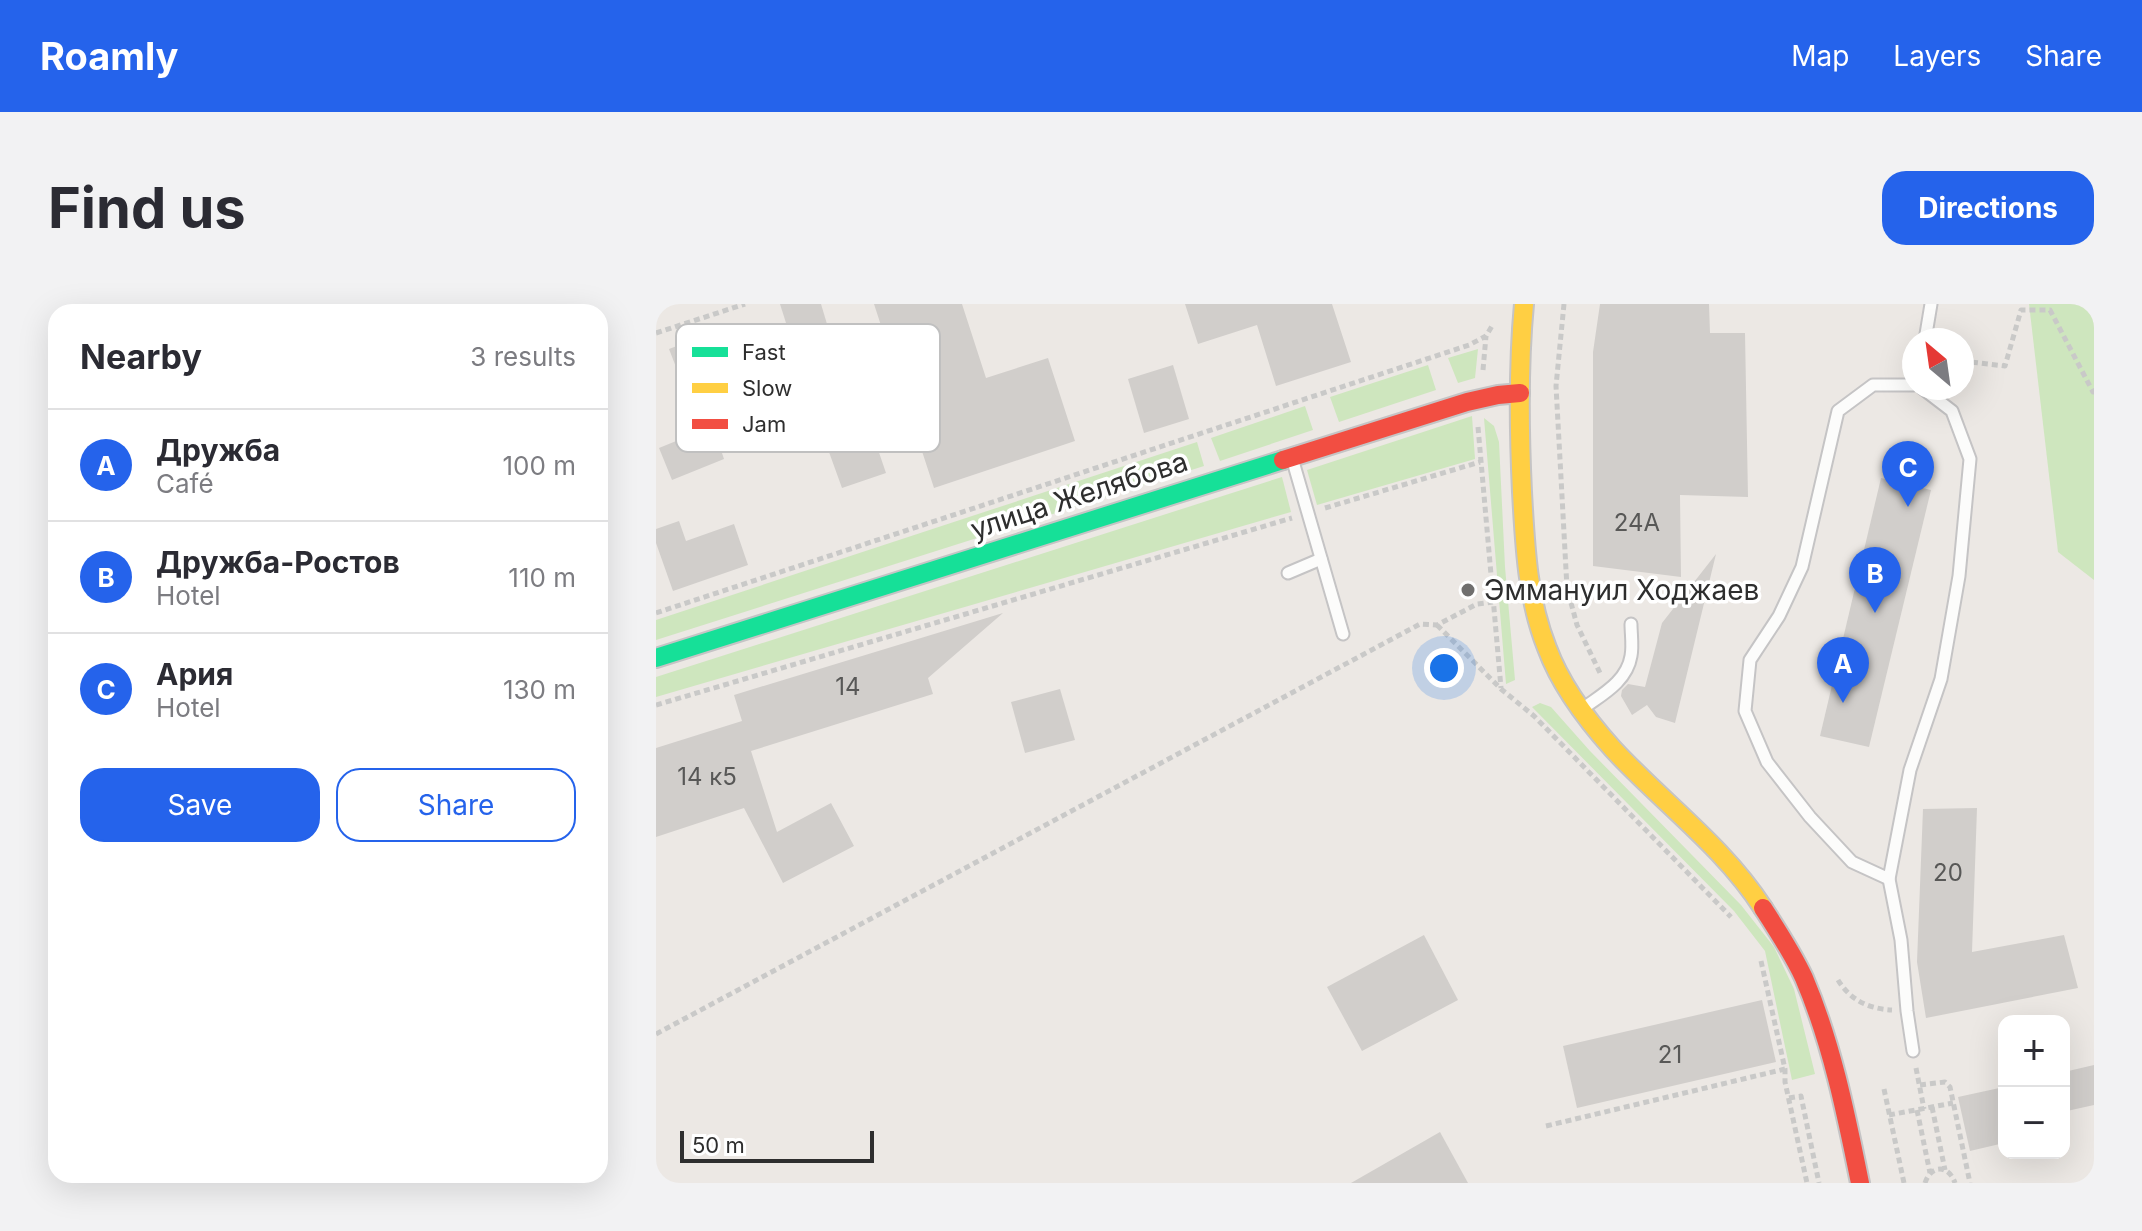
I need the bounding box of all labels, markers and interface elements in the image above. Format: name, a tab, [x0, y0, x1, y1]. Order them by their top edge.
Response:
text: Roamly	[40, 33, 178, 79]
text: Map	[1791, 39, 1849, 73]
text: Layers	[1893, 39, 1981, 73]
text: Share	[2025, 39, 2102, 73]
button: Directions	[1882, 171, 2094, 245]
text: Find us	[48, 174, 246, 242]
legend	[676, 324, 940, 452]
north arrow	[1902, 328, 1974, 400]
text: Nearby	[80, 336, 202, 377]
text: Fast	[742, 339, 786, 365]
text: 3 results	[470, 341, 576, 372]
text: Slow	[742, 375, 792, 401]
text: Jam	[742, 411, 786, 437]
text: Дружба	[156, 432, 280, 468]
pin: C	[1882, 441, 1934, 507]
street label: улица Желябова	[966, 444, 1192, 546]
text: A	[96, 450, 116, 481]
text: 100 m	[503, 450, 576, 481]
text: Café	[156, 468, 214, 499]
house number: 24А	[1614, 508, 1660, 537]
text: Дружба-Ростов	[156, 544, 400, 580]
pin: B	[1849, 547, 1901, 613]
text: B	[97, 562, 115, 593]
text: 110 m	[508, 562, 576, 593]
place label: Эммануил Ходжаев	[1484, 573, 1759, 607]
text: Hotel	[156, 580, 221, 611]
marker: Эммануил Ходжаев	[1459, 581, 1477, 599]
pin: A	[1817, 637, 1869, 703]
your location	[1424, 648, 1464, 688]
text: Ария	[156, 656, 233, 692]
house number: 14	[835, 672, 861, 701]
text: C	[96, 674, 116, 705]
text: 130 m	[503, 674, 576, 705]
text: Hotel	[156, 692, 221, 723]
house number: 14 к5	[677, 762, 737, 791]
button: Save	[80, 768, 320, 842]
button: Share	[336, 768, 576, 842]
house number: 20	[1933, 858, 1963, 887]
map controls	[1998, 1015, 2070, 1159]
button: +	[1998, 1015, 2070, 1087]
house number: 21	[1658, 1040, 1682, 1069]
button: −	[1998, 1087, 2070, 1159]
scale bar	[680, 1127, 874, 1163]
text: 50 m	[692, 1132, 745, 1158]

